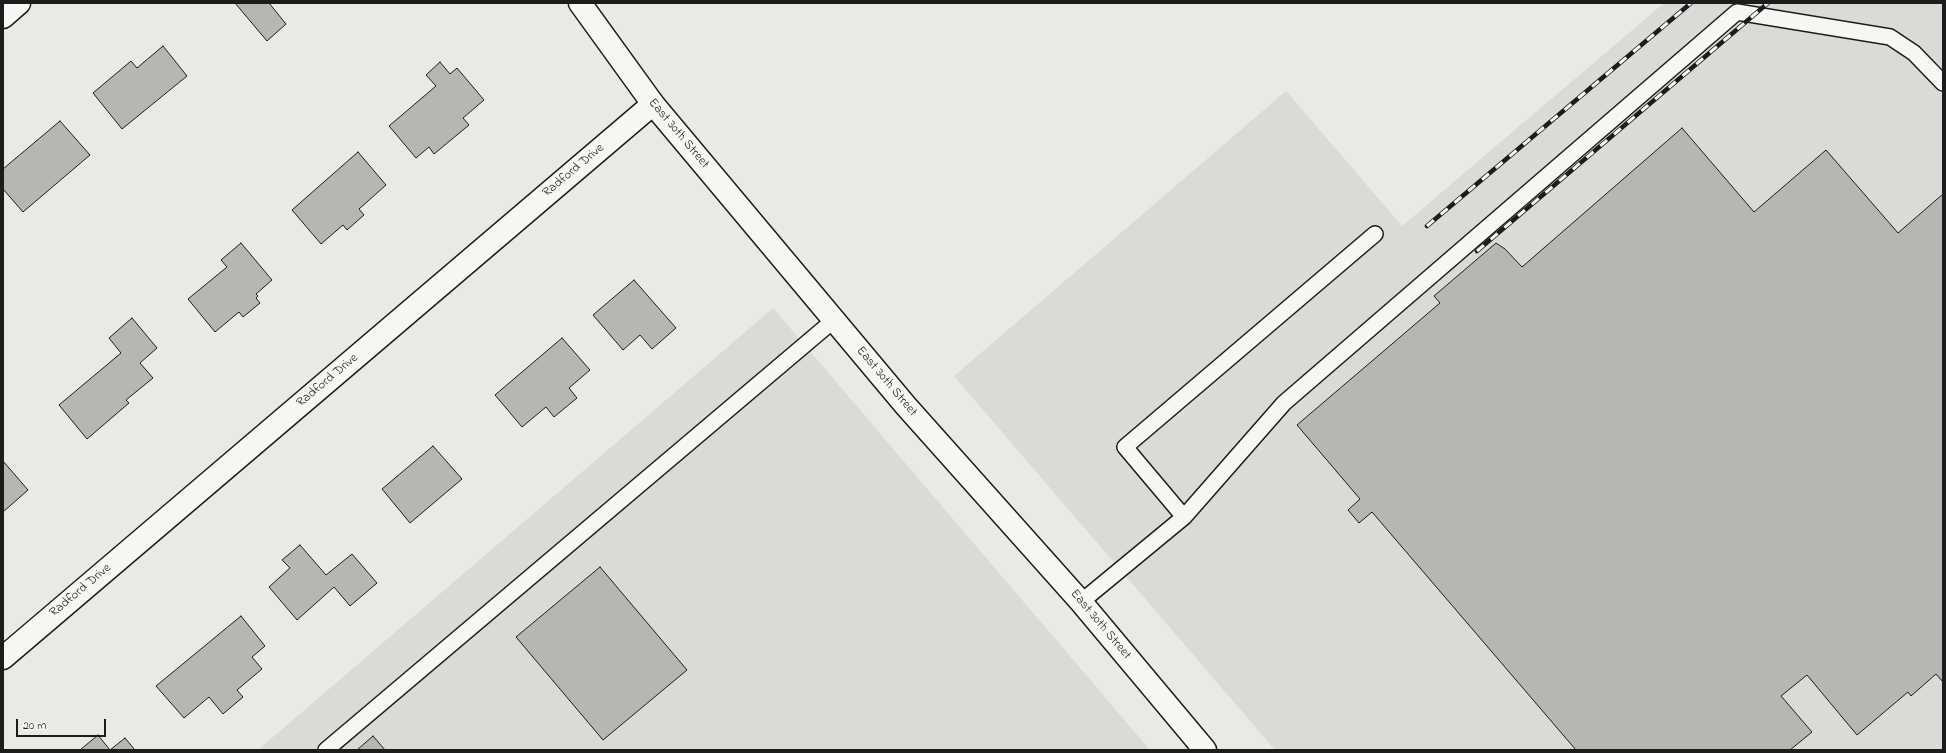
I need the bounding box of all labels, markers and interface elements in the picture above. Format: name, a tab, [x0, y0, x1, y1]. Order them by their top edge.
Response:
street label: East 30th Street	[644, 96, 712, 172]
street label: Radford Drive	[540, 141, 608, 201]
street label: East 30th Street	[852, 344, 920, 420]
street label: Radford Drive	[294, 351, 362, 411]
street label: Radford Drive	[47, 561, 115, 621]
street label: East 30th Street	[1066, 587, 1134, 663]
scale bar	[18, 711, 108, 737]
text: 20 m	[23, 717, 46, 735]

